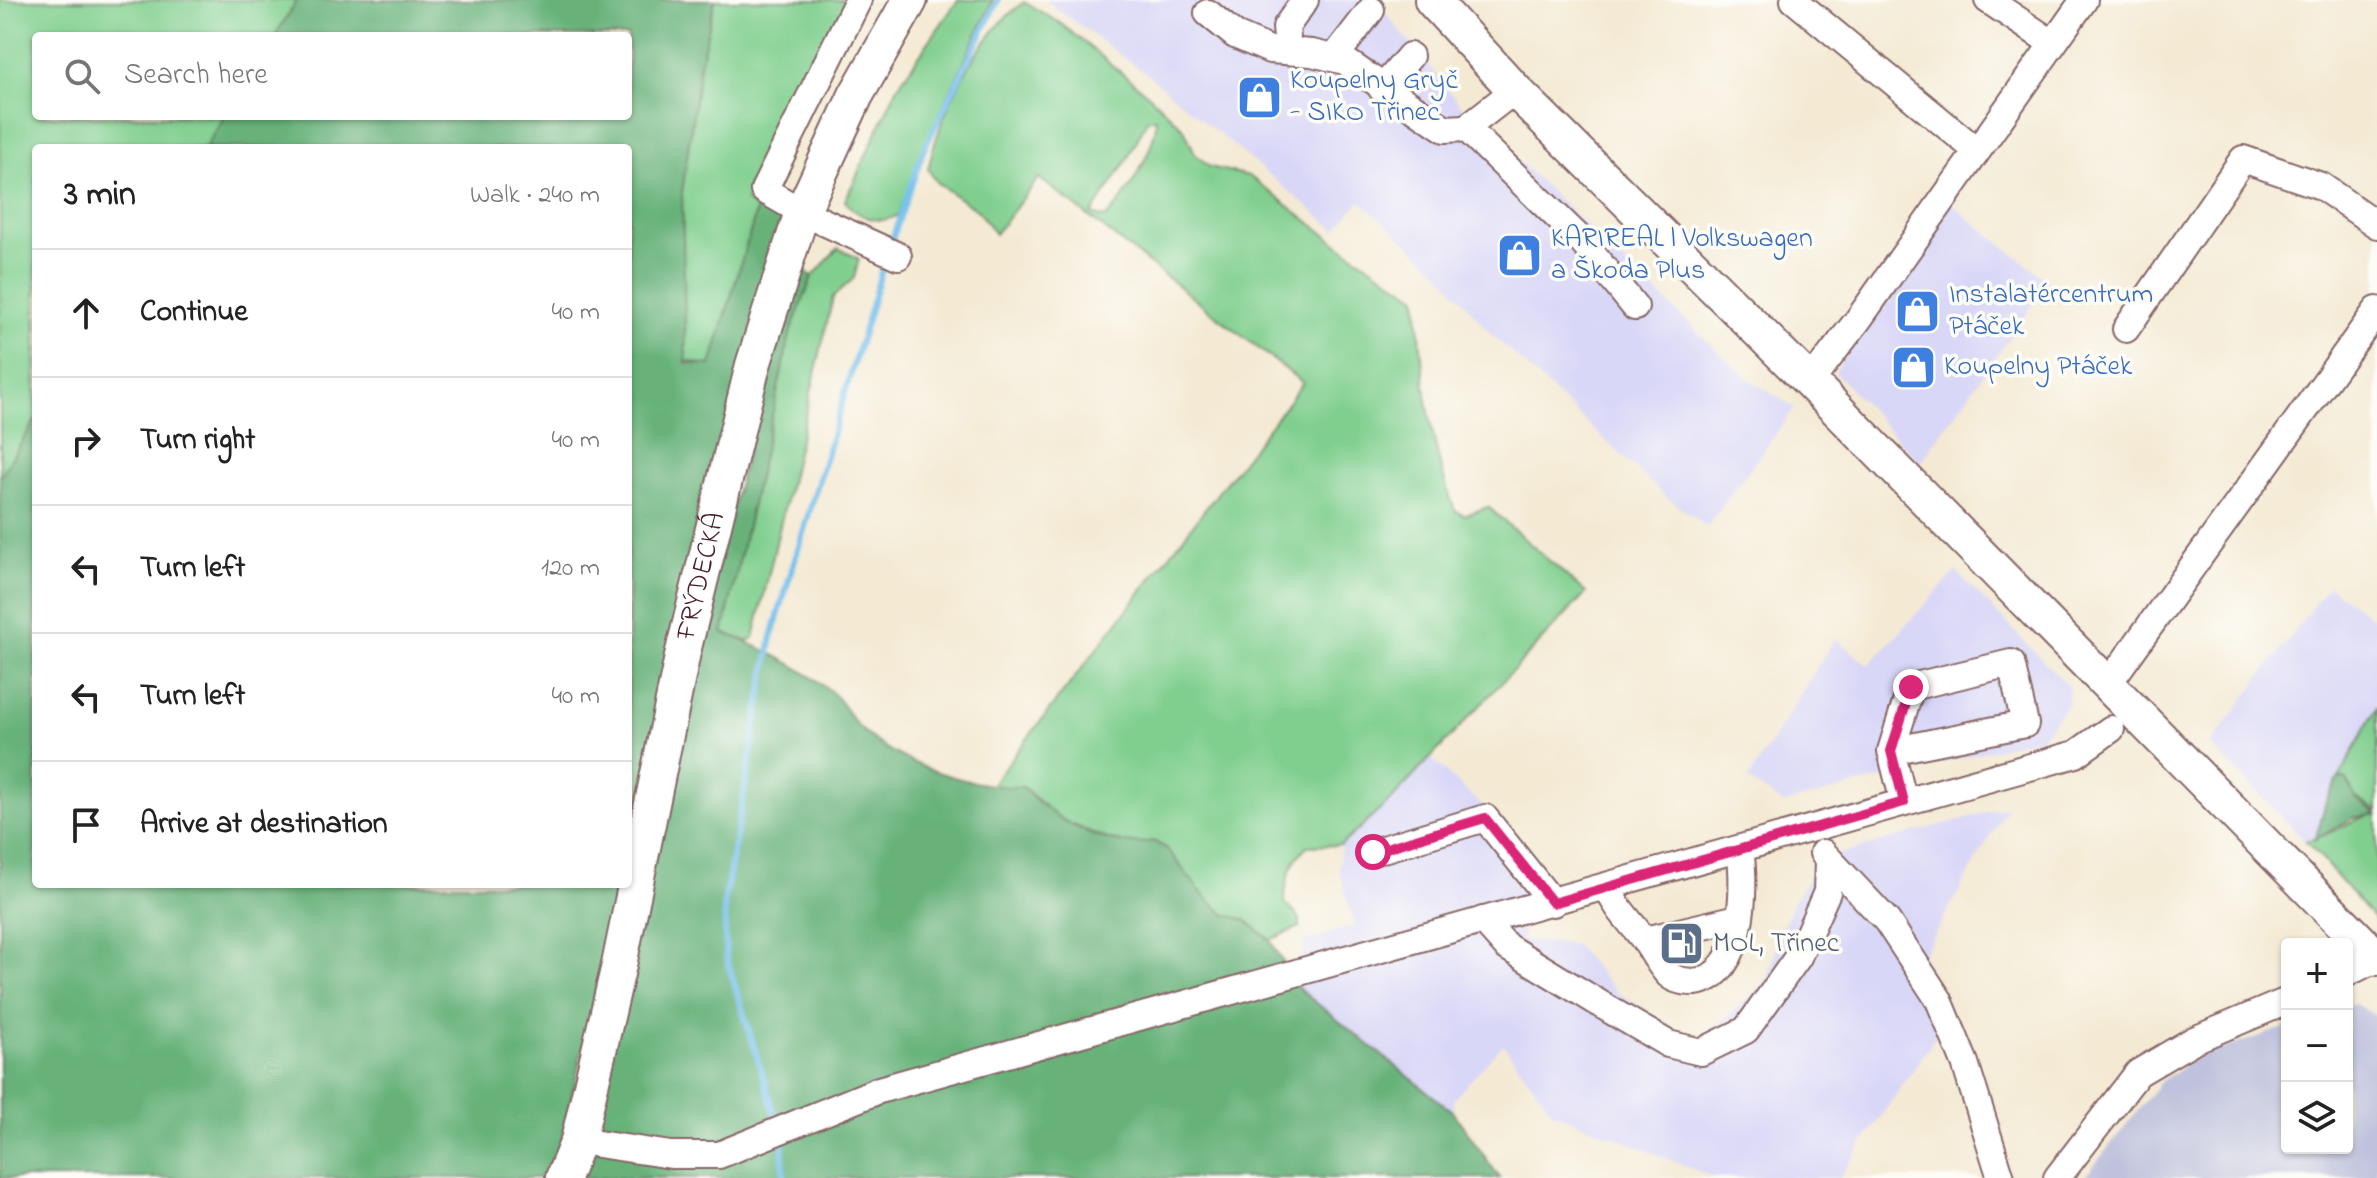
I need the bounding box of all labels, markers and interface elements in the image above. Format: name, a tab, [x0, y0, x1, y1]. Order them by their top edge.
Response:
search box	[32, 32, 632, 120]
icon: search	[60, 54, 104, 98]
text: Search here	[124, 54, 268, 98]
place label: Koupelny Gryč - SIKO Třinec	[1290, 61, 1459, 134]
shop icon: Koupelny Gryč - SIKO Třinec	[1235, 73, 1283, 121]
text: 3 min	[64, 171, 136, 221]
text: Walk · 240 m	[470, 177, 600, 215]
place label: KARIREAL | Volkswagen a Škoda Plus	[1551, 219, 1813, 292]
shop icon: KARIREAL | Volkswagen a Škoda Plus	[1496, 231, 1544, 279]
place label: Instalatércentrum Ptáček	[1949, 275, 2153, 348]
shop icon: Instalatércentrum Ptáček	[1894, 287, 1942, 335]
icon: ahead	[64, 291, 108, 335]
text: Continue	[140, 291, 248, 335]
text: 40 m	[551, 294, 600, 332]
shop icon: Koupelny Ptáček	[1889, 343, 1937, 391]
place label: Koupelny Ptáček	[1944, 347, 2133, 388]
icon: right	[64, 419, 108, 463]
text: Turn right	[140, 419, 255, 463]
text: 40 m	[551, 422, 600, 460]
street label: FRÝDECKÁ	[666, 508, 737, 645]
icon: left	[64, 547, 108, 591]
text: Turn left	[140, 547, 245, 591]
text: 120 m	[541, 550, 600, 588]
route end	[1893, 669, 1929, 705]
icon: left	[64, 675, 108, 719]
text: Turn left	[140, 675, 245, 719]
text: 40 m	[551, 678, 600, 716]
icon: arrive	[64, 803, 108, 847]
text: Arrive at destination	[140, 803, 388, 847]
route start	[1355, 834, 1391, 870]
fuel station icon: MOL, Třinec	[1658, 920, 1706, 968]
place label: MOL, Třinec	[1713, 924, 1840, 965]
map controls	[2281, 938, 2353, 1154]
button: +	[2281, 938, 2353, 1010]
button: −	[2281, 1010, 2353, 1082]
button: layers	[2281, 1082, 2353, 1154]

